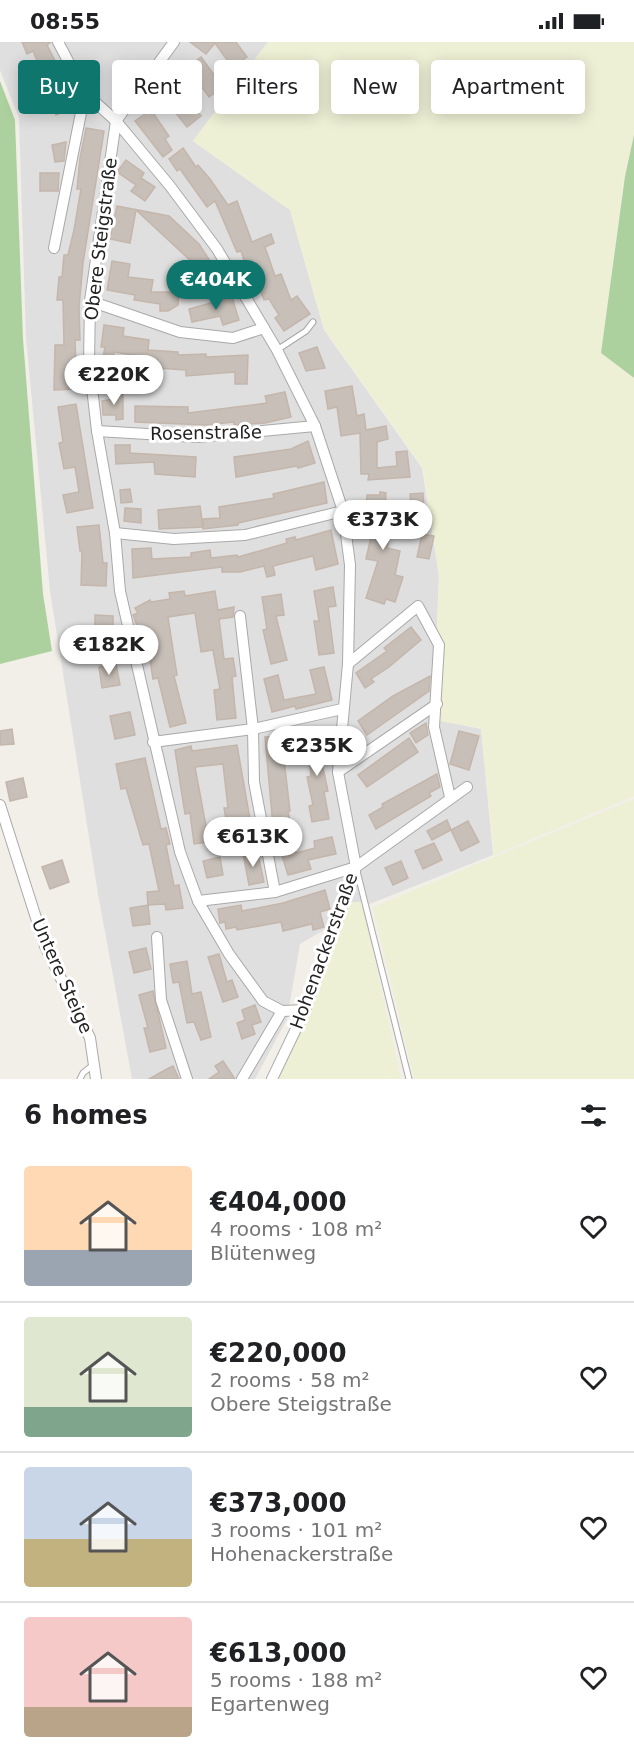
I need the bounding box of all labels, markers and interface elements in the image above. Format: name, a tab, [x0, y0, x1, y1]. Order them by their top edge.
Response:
text: 08:55	[30, 9, 100, 34]
chip: Buy	[18, 60, 100, 114]
chip: Rent	[112, 60, 202, 114]
chip: Filters	[214, 60, 319, 114]
chip: New	[331, 60, 419, 114]
chip: Apartment	[431, 60, 585, 114]
street label: Obere Steigstraße	[80, 156, 121, 321]
pin: €404K	[174, 260, 258, 311]
text: €404K	[180, 267, 252, 291]
pin: €220K	[72, 355, 156, 406]
text: €220K	[78, 362, 150, 386]
street label: Rosenstraße	[150, 421, 262, 444]
pin: €373K	[341, 500, 425, 551]
text: €373K	[347, 507, 419, 531]
pin: €182K	[67, 625, 151, 676]
text: €182K	[73, 632, 145, 656]
pin: €235K	[275, 726, 359, 777]
text: €235K	[281, 733, 353, 757]
pin: €613K	[211, 817, 295, 868]
text: €613K	[217, 824, 289, 848]
street label: Hohenackerstraße	[285, 870, 362, 1032]
street label: Untere Steige	[28, 915, 97, 1037]
icon: filters	[577, 1099, 610, 1132]
text: 6 homes	[24, 1100, 148, 1130]
text: €404,000	[210, 1187, 347, 1217]
icon: home	[72, 1190, 144, 1262]
icon: heart	[577, 1210, 610, 1243]
text: 4 rooms · 108 m²	[210, 1217, 382, 1241]
text: Blütenweg	[210, 1241, 316, 1265]
text: €220,000	[210, 1338, 347, 1368]
icon: home	[72, 1341, 144, 1413]
icon: heart	[577, 1361, 610, 1394]
text: 2 rooms · 58 m²	[210, 1368, 370, 1392]
text: Obere Steigstraße	[210, 1392, 392, 1416]
text: €373,000	[210, 1488, 347, 1518]
icon: home	[72, 1491, 144, 1563]
icon: heart	[577, 1511, 610, 1544]
text: 3 rooms · 101 m²	[210, 1518, 382, 1542]
text: Hohenackerstraße	[210, 1542, 393, 1566]
text: €613,000	[210, 1638, 347, 1668]
icon: home	[72, 1641, 144, 1713]
icon: heart	[577, 1661, 610, 1694]
text: 5 rooms · 188 m²	[210, 1668, 382, 1692]
text: Egartenweg	[210, 1692, 330, 1716]

